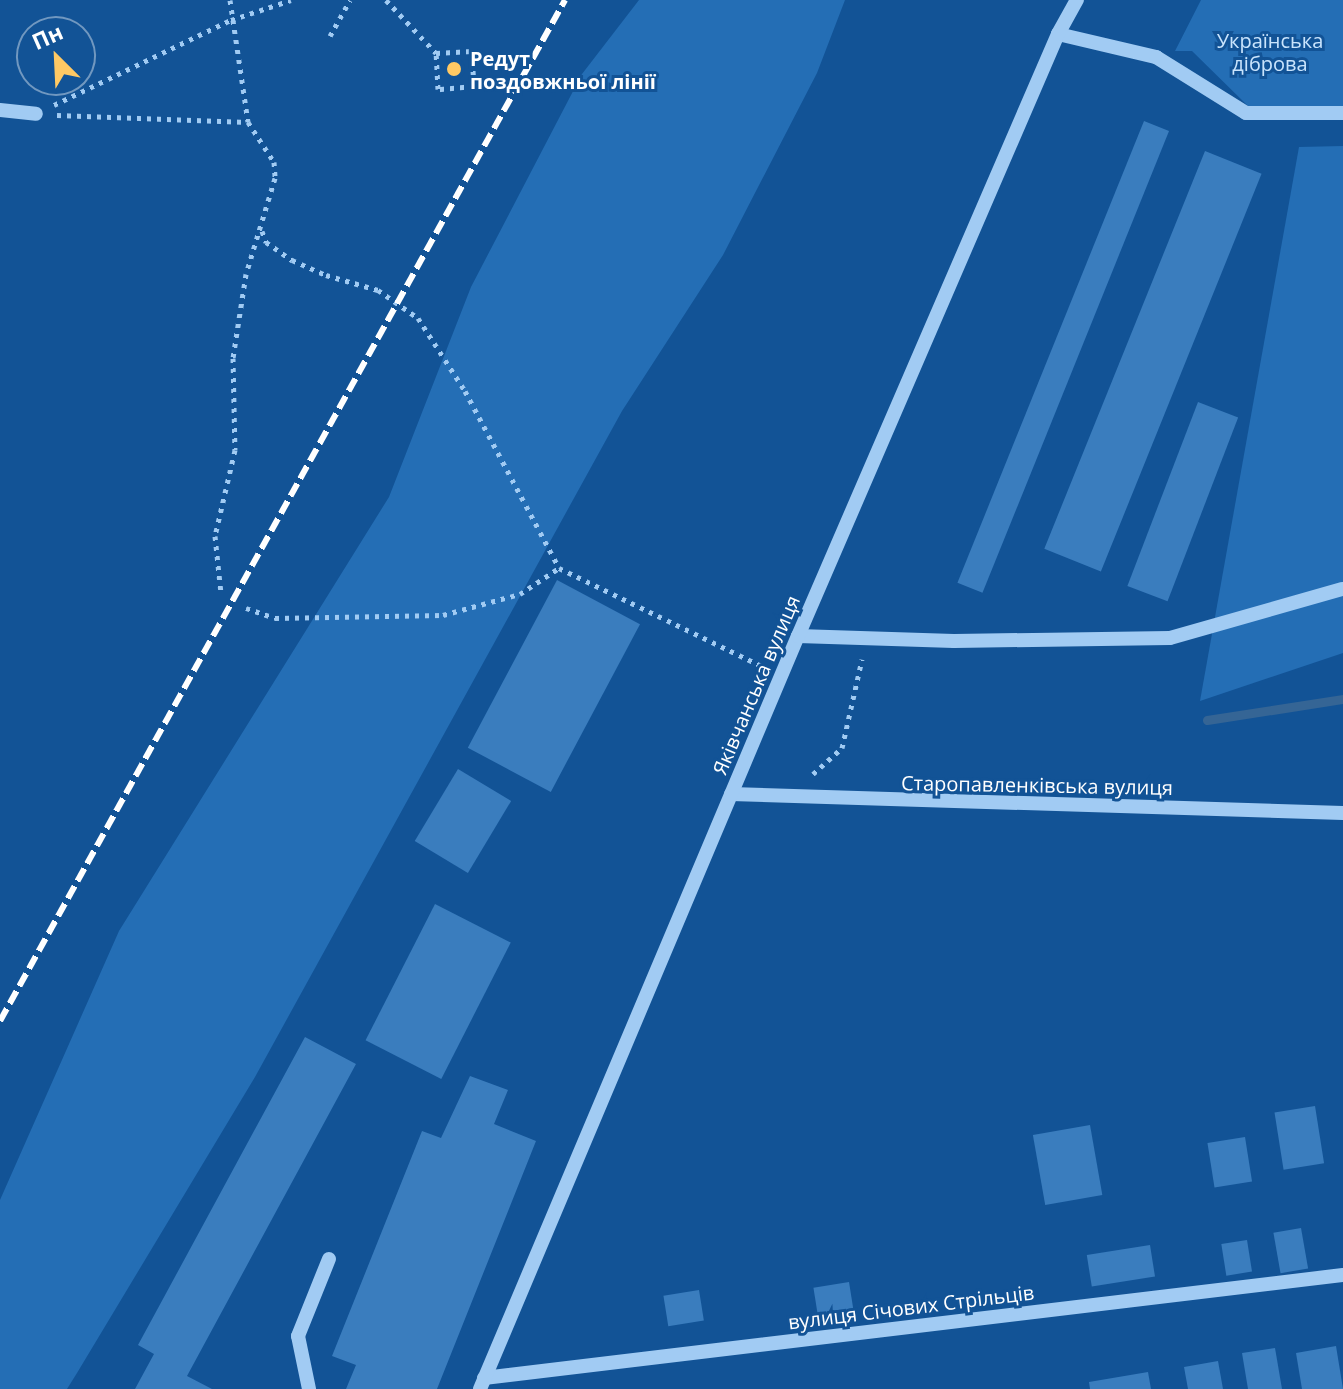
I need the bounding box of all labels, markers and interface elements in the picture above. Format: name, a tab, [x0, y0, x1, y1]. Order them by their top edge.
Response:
north arrow	[16, 16, 96, 96]
text: Пн	[27, 16, 67, 56]
park label: Українська діброва	[1217, 29, 1323, 76]
place label: Редут поздовжньої лінії	[470, 46, 656, 93]
marker: Редут поздовжньої лінії	[445, 60, 463, 78]
street label: Яківчанська вулиця	[707, 592, 805, 778]
street label: Старопавленківська вулиця	[901, 771, 1173, 799]
street label: вулиця Січових Стрільців	[787, 1280, 1035, 1334]

